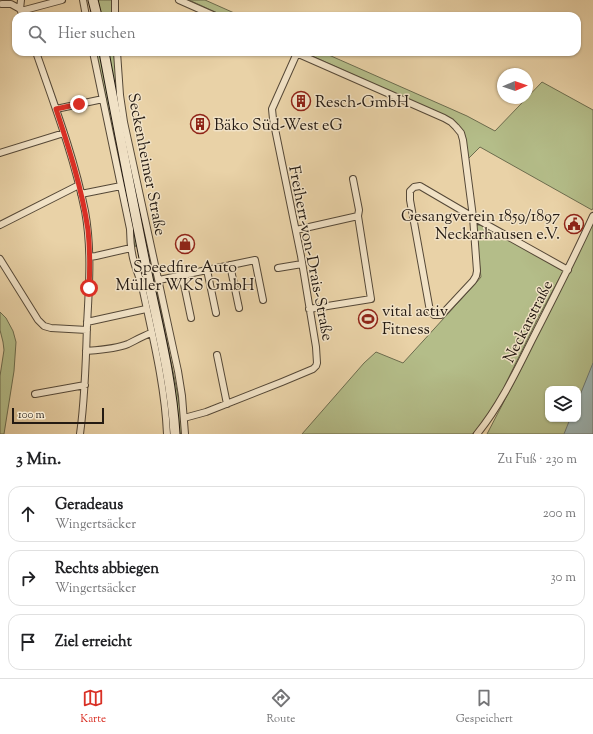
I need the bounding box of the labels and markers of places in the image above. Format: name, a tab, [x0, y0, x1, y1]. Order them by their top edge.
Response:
building icon: Resch-GmbH	[290, 90, 312, 112]
place label: Resch-GmbH	[315, 92, 410, 115]
building icon: Bäko Süd-West eG	[189, 113, 211, 135]
place label: Bäko Süd-West eG	[214, 115, 343, 138]
place label: Gesangverein 1859/1897 Neckarhausen e.V.	[401, 206, 560, 247]
public building icon: Gesangverein 1859/1897 Neckarhausen e.V.	[563, 213, 585, 235]
shop icon: Speedfire Auto Müller WKS GmbH	[174, 233, 196, 255]
place label: Speedfire Auto Müller WKS GmbH	[116, 257, 255, 298]
place label: vital activ Fitness	[382, 301, 449, 342]
sports icon: vital activ Fitness	[357, 308, 379, 330]

